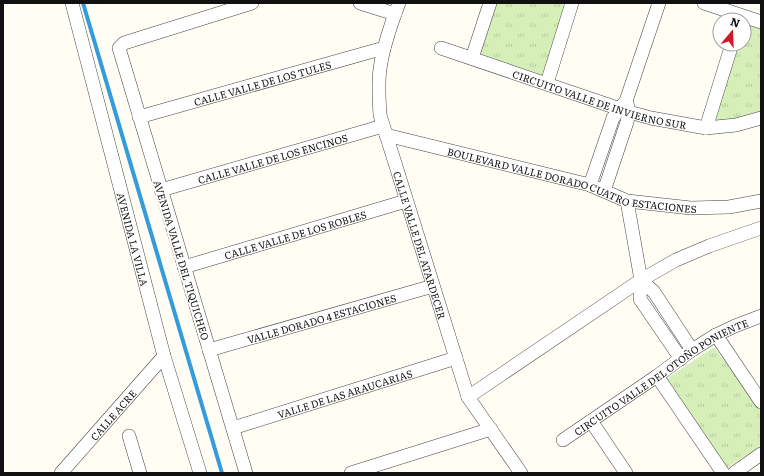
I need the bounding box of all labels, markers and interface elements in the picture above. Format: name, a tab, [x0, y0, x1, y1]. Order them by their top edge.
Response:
north arrow	[712, 12, 752, 52]
text: N	[729, 13, 743, 31]
street label: CALLE VALLE DE LOS TULES	[192, 56, 333, 109]
street label: CIRCUITO VALLE DE INVIERNO SUR	[511, 65, 688, 132]
street label: CALLE VALLE DE LOS ENCINOS	[196, 129, 349, 187]
street label: BOULEVARD VALLE DORADO CUATRO ESTACIONES	[446, 143, 697, 216]
street label: CALLE VALLE DEL ATARDECER	[390, 169, 451, 321]
street label: AVENIDA VALLE DEL TIQUICHEO	[150, 178, 214, 342]
street label: AVENIDA LA VILLA	[114, 191, 153, 288]
street label: CALLE VALLE DE LOS ROBLES	[222, 206, 368, 262]
street label: VALLE DORADO 4 ESTACIONES	[245, 289, 398, 346]
street label: CIRCUITO VALLE DEL OTOÑO PONIENTE	[570, 314, 750, 438]
street label: VALLE DE LAS ARAUCARIAS	[275, 365, 414, 421]
street label: CALLE ACRE	[86, 386, 139, 443]

